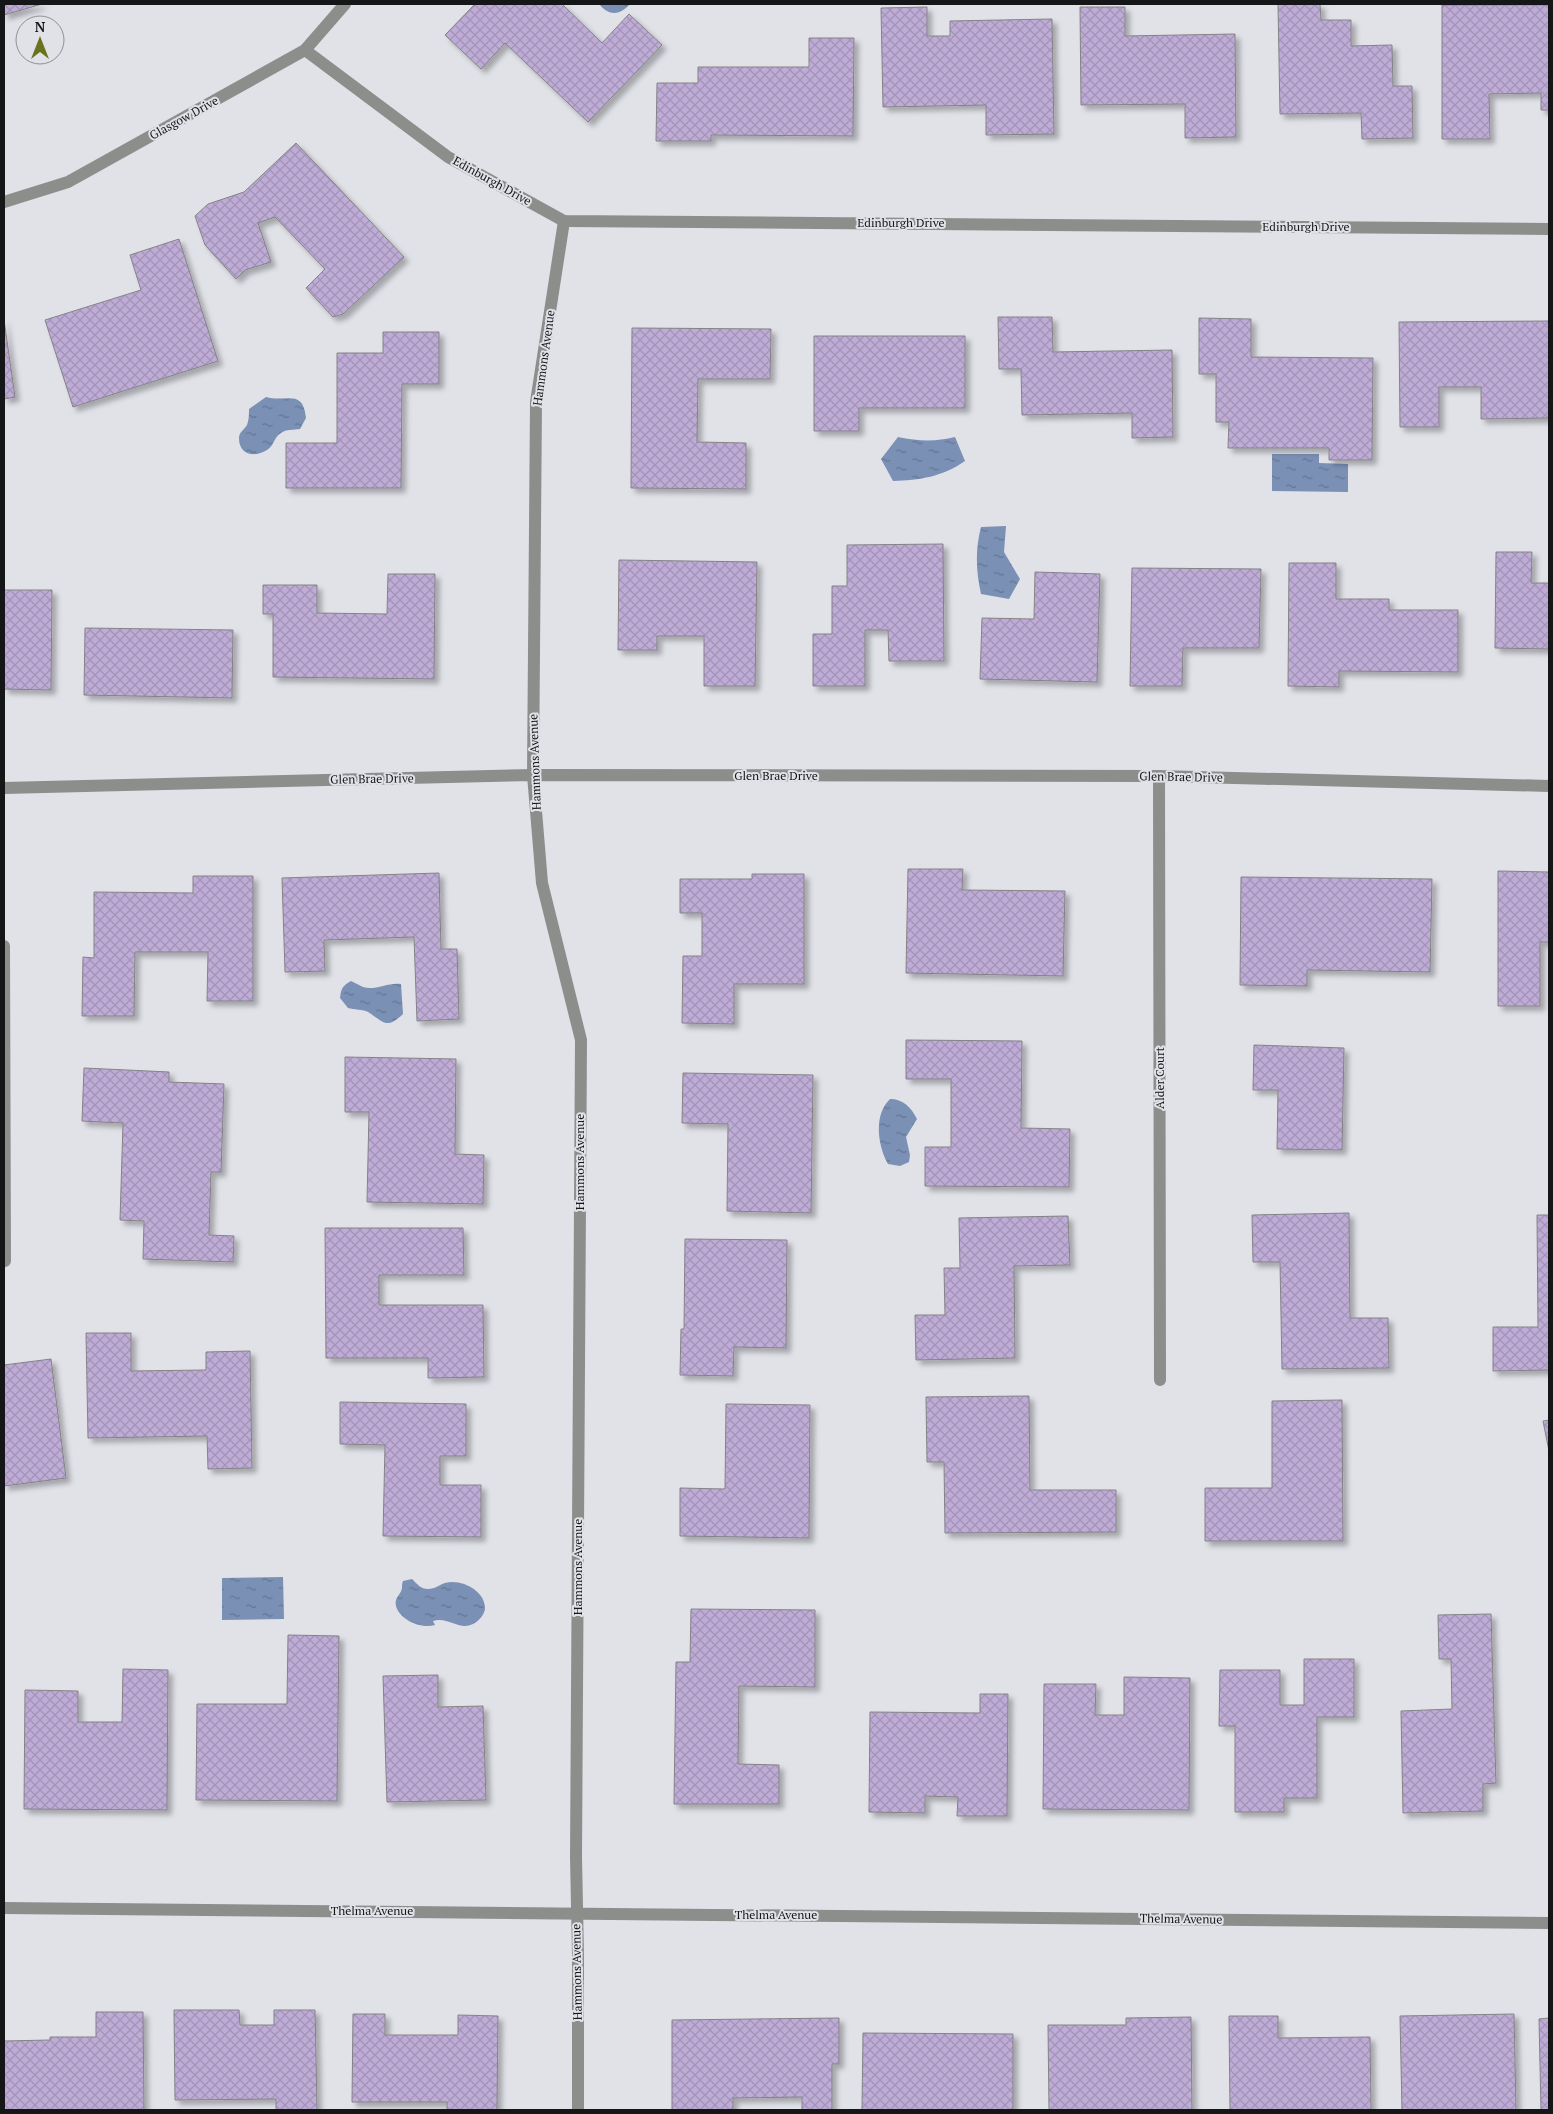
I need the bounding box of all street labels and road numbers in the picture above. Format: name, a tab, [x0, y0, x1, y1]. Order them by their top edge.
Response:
street label: Glasgow Drive	[147, 93, 221, 143]
street label: Edinburgh Drive	[450, 153, 534, 208]
street label: Edinburgh Drive	[857, 215, 945, 230]
street label: Edinburgh Drive	[1262, 219, 1350, 234]
street label: Hammons Avenue	[529, 309, 558, 407]
street label: Hammons Avenue	[525, 714, 544, 810]
street label: Glen Brae Drive	[734, 768, 818, 783]
street label: Glen Brae Drive	[1139, 768, 1223, 785]
street label: Glen Brae Drive	[330, 770, 414, 787]
street label: Alder Court	[1152, 1046, 1167, 1109]
street label: Hammons Avenue	[572, 1114, 587, 1210]
street label: Hammons Avenue	[570, 1519, 585, 1615]
street label: Thelma Avenue	[331, 1903, 413, 1918]
street label: Thelma Avenue	[735, 1907, 817, 1922]
street label: Thelma Avenue	[1140, 1910, 1222, 1927]
street label: Hammons Avenue	[568, 1924, 585, 2020]

